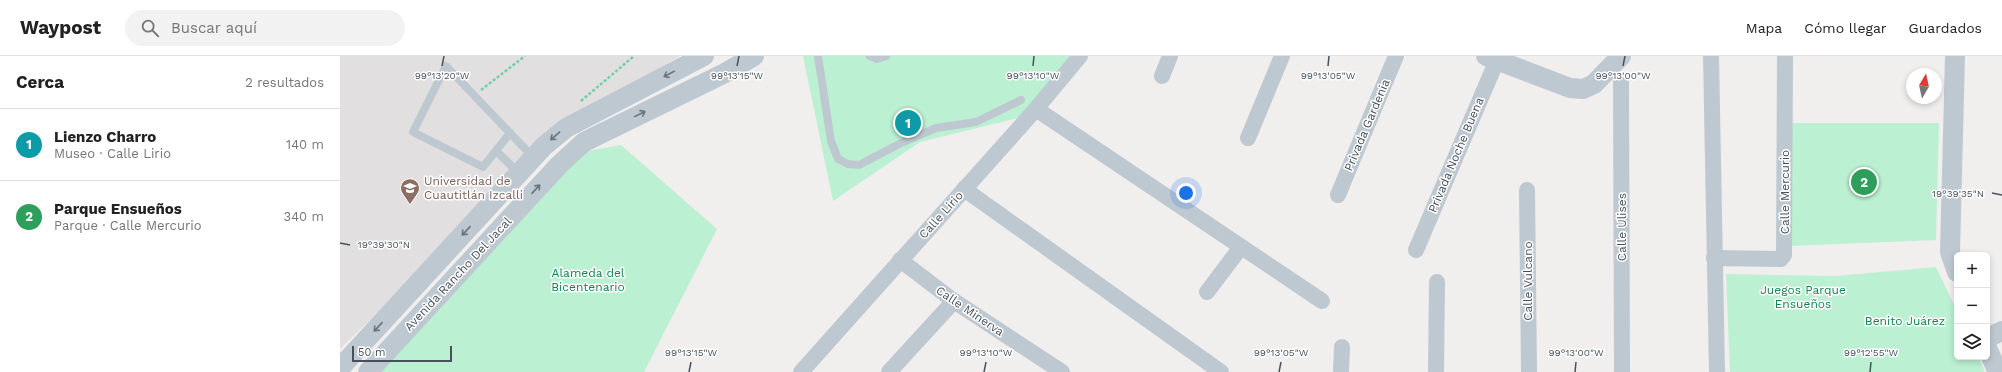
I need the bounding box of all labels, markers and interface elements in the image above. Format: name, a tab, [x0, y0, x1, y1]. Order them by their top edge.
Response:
search box	[125, 10, 405, 46]
text: Waypost	[20, 16, 101, 39]
icon: search	[139, 17, 161, 39]
text: Buscar aquí	[171, 19, 257, 37]
text: Mapa	[1746, 20, 1782, 36]
text: Cómo llegar	[1804, 20, 1887, 36]
text: Guardados	[1909, 20, 1982, 36]
north arrow	[1906, 68, 1942, 104]
text: 99°13'20"W	[415, 70, 470, 81]
text: 99°13'15"W	[711, 70, 764, 81]
text: 99°13'10"W	[1007, 70, 1060, 81]
text: 99°13'05"W	[1301, 70, 1356, 81]
text: 99°13'00"W	[1595, 70, 1651, 81]
one-way arrow	[663, 71, 675, 78]
text: Cerca	[16, 72, 64, 92]
text: 2 resultados	[245, 75, 324, 90]
street label: Privada Gardenia	[1341, 77, 1393, 173]
street label: Privada Noche Buena	[1425, 95, 1487, 215]
pin: 1	[895, 108, 921, 138]
one-way arrow	[634, 110, 646, 117]
text: Lienzo Charro	[54, 128, 156, 146]
one-way arrow	[550, 132, 561, 141]
text: 1	[26, 137, 32, 152]
text: 140 m	[286, 137, 324, 152]
text: Museo · Calle Lirio	[54, 146, 171, 161]
street label: Calle Mercurio	[1778, 150, 1792, 234]
pin: 2	[1851, 167, 1877, 197]
place label: Universidad de Cuautitlán Izcalli	[424, 174, 523, 202]
school or university icon: Universidad de Cuautitlán Izcalli	[399, 177, 421, 205]
your location	[1176, 183, 1196, 203]
one-way arrow	[532, 184, 541, 194]
street label: Calle Lirio	[916, 188, 966, 242]
text: 19°39'35"N	[1932, 188, 1984, 199]
street label: Calle Ulises	[1615, 193, 1629, 261]
text: Parque Ensueños	[54, 200, 182, 218]
text: 2	[25, 209, 33, 224]
text: 340 m	[284, 209, 324, 224]
street label: Avenida Rancho Del Jacal	[402, 214, 515, 334]
text: Parque · Calle Mercurio	[54, 218, 202, 233]
one-way arrow	[462, 226, 471, 236]
text: 19°39'30"N	[358, 239, 410, 250]
street label: Calle Vulcano	[1521, 241, 1535, 321]
map controls	[1954, 252, 1990, 360]
button: +	[1954, 252, 1990, 288]
park label: Alameda del Bicentenario	[551, 266, 625, 294]
street label: Calle Minerva	[933, 283, 1007, 339]
park label: Juegos Parque Ensueños	[1760, 283, 1846, 311]
button: −	[1954, 288, 1990, 324]
park label: Benito Juárez	[1865, 314, 1945, 328]
one-way arrow	[374, 321, 383, 332]
button: layers	[1954, 324, 1990, 360]
scale bar	[352, 344, 452, 363]
text: 50 m	[358, 346, 385, 359]
text: 99°13'15"W	[665, 347, 718, 358]
text: 99°13'10"W	[960, 347, 1013, 358]
text: 99°13'05"W	[1254, 347, 1309, 358]
text: 99°13'00"W	[1548, 347, 1604, 358]
text: 99°12'55"W	[1844, 347, 1899, 358]

